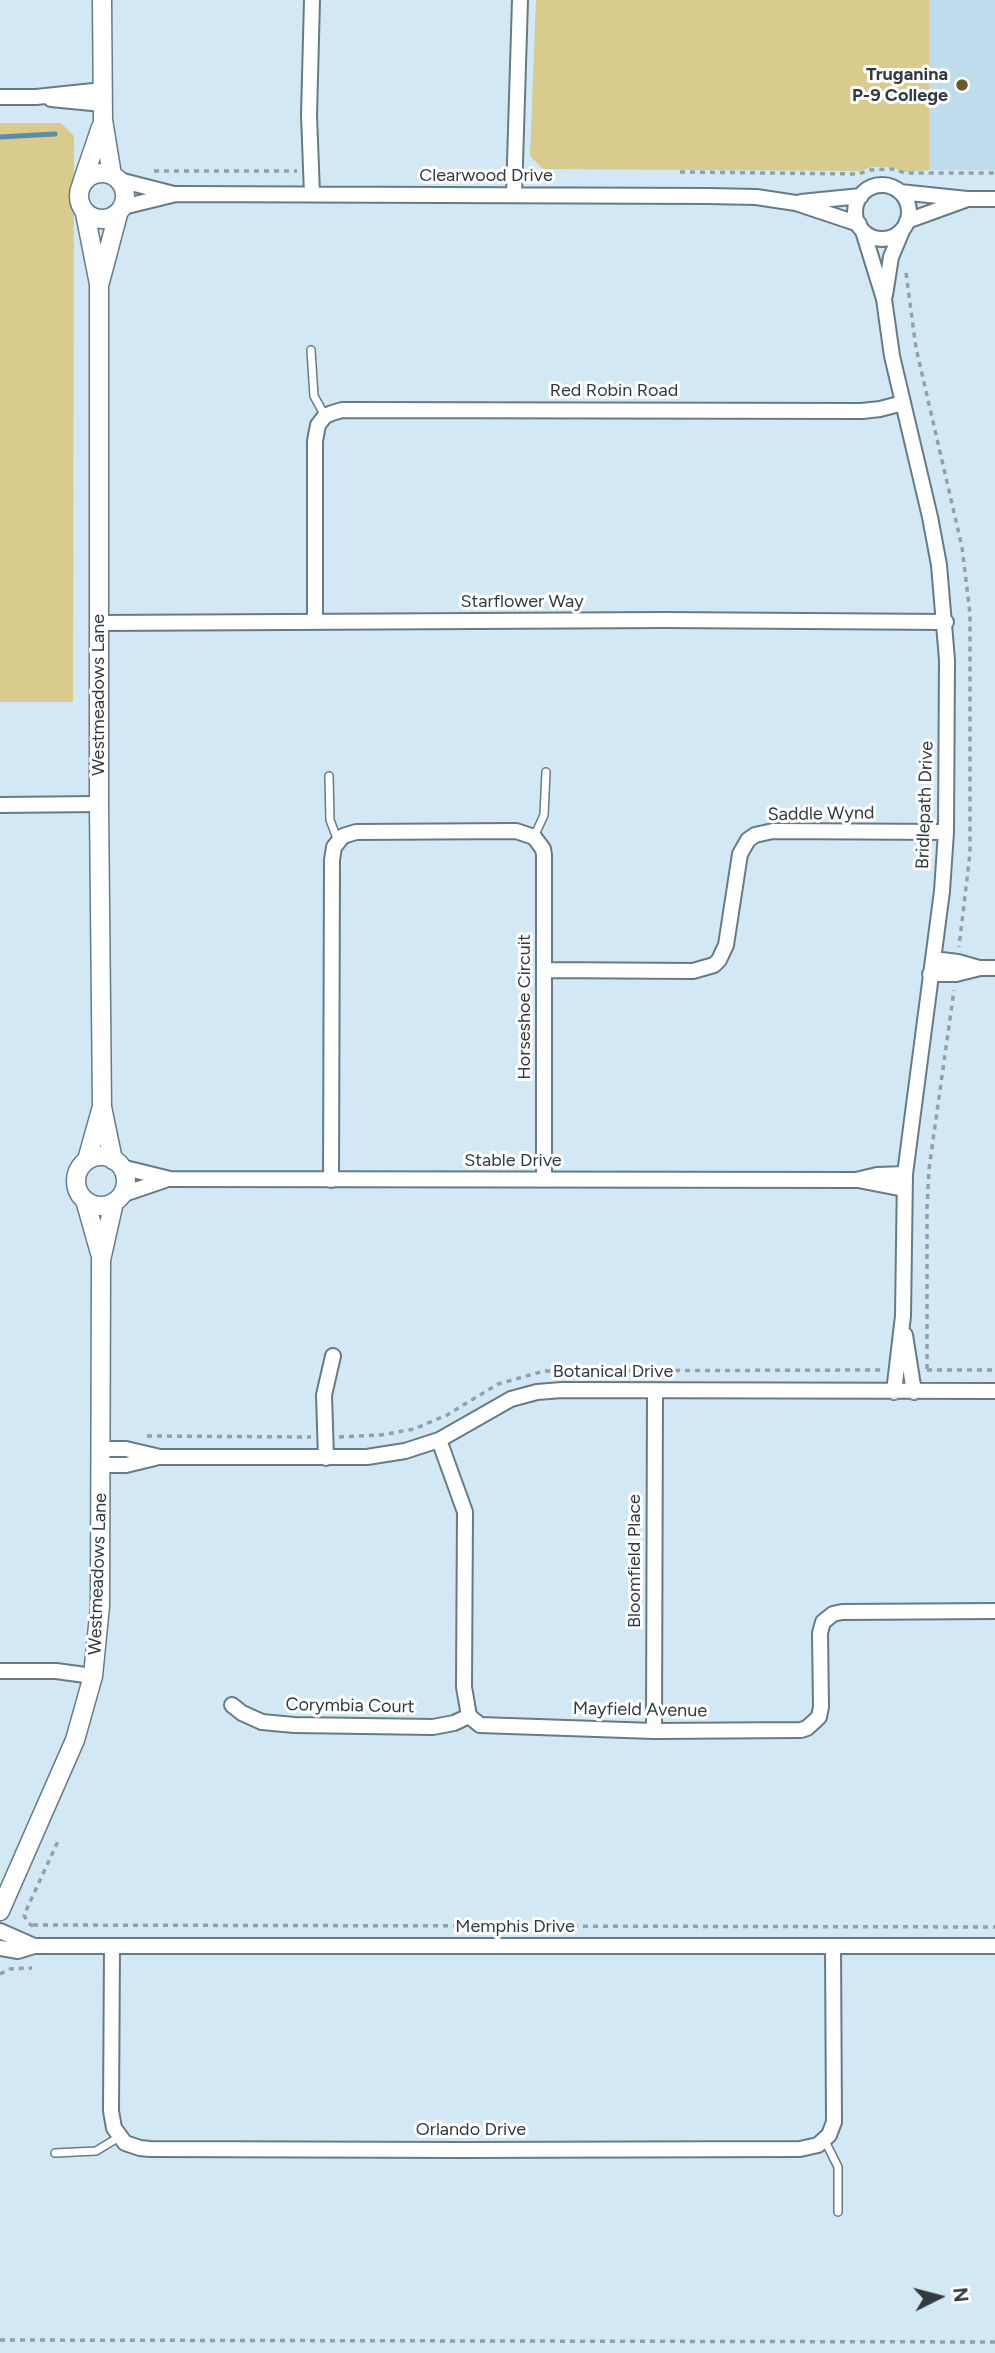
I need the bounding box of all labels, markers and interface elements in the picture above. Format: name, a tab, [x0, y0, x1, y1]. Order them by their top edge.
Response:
place label: Truganina P-9 College	[852, 64, 948, 106]
marker: Truganina P-9 College	[954, 77, 970, 93]
street label: Clearwood Drive	[419, 165, 553, 187]
street label: Red Robin Road	[550, 380, 678, 402]
street label: Starflower Way	[460, 591, 584, 613]
street label: Westmeadows Lane	[88, 614, 110, 776]
street label: Bridlepath Drive	[912, 740, 938, 870]
street label: Saddle Wynd	[767, 802, 875, 826]
street label: Horseshoe Circuit	[514, 934, 536, 1080]
street label: Stable Drive	[464, 1150, 562, 1172]
street label: Botanical Drive	[553, 1361, 673, 1383]
street label: Westmeadows Lane	[84, 1493, 112, 1655]
street label: Bloomfield Place	[624, 1494, 646, 1628]
street label: Corymbia Court	[285, 1694, 415, 1718]
street label: Mayfield Avenue	[573, 1698, 707, 1722]
street label: Memphis Drive	[455, 1916, 575, 1938]
street label: Orlando Drive	[416, 2119, 526, 2141]
north arrow	[904, 2262, 974, 2332]
text: N	[948, 2286, 973, 2303]

